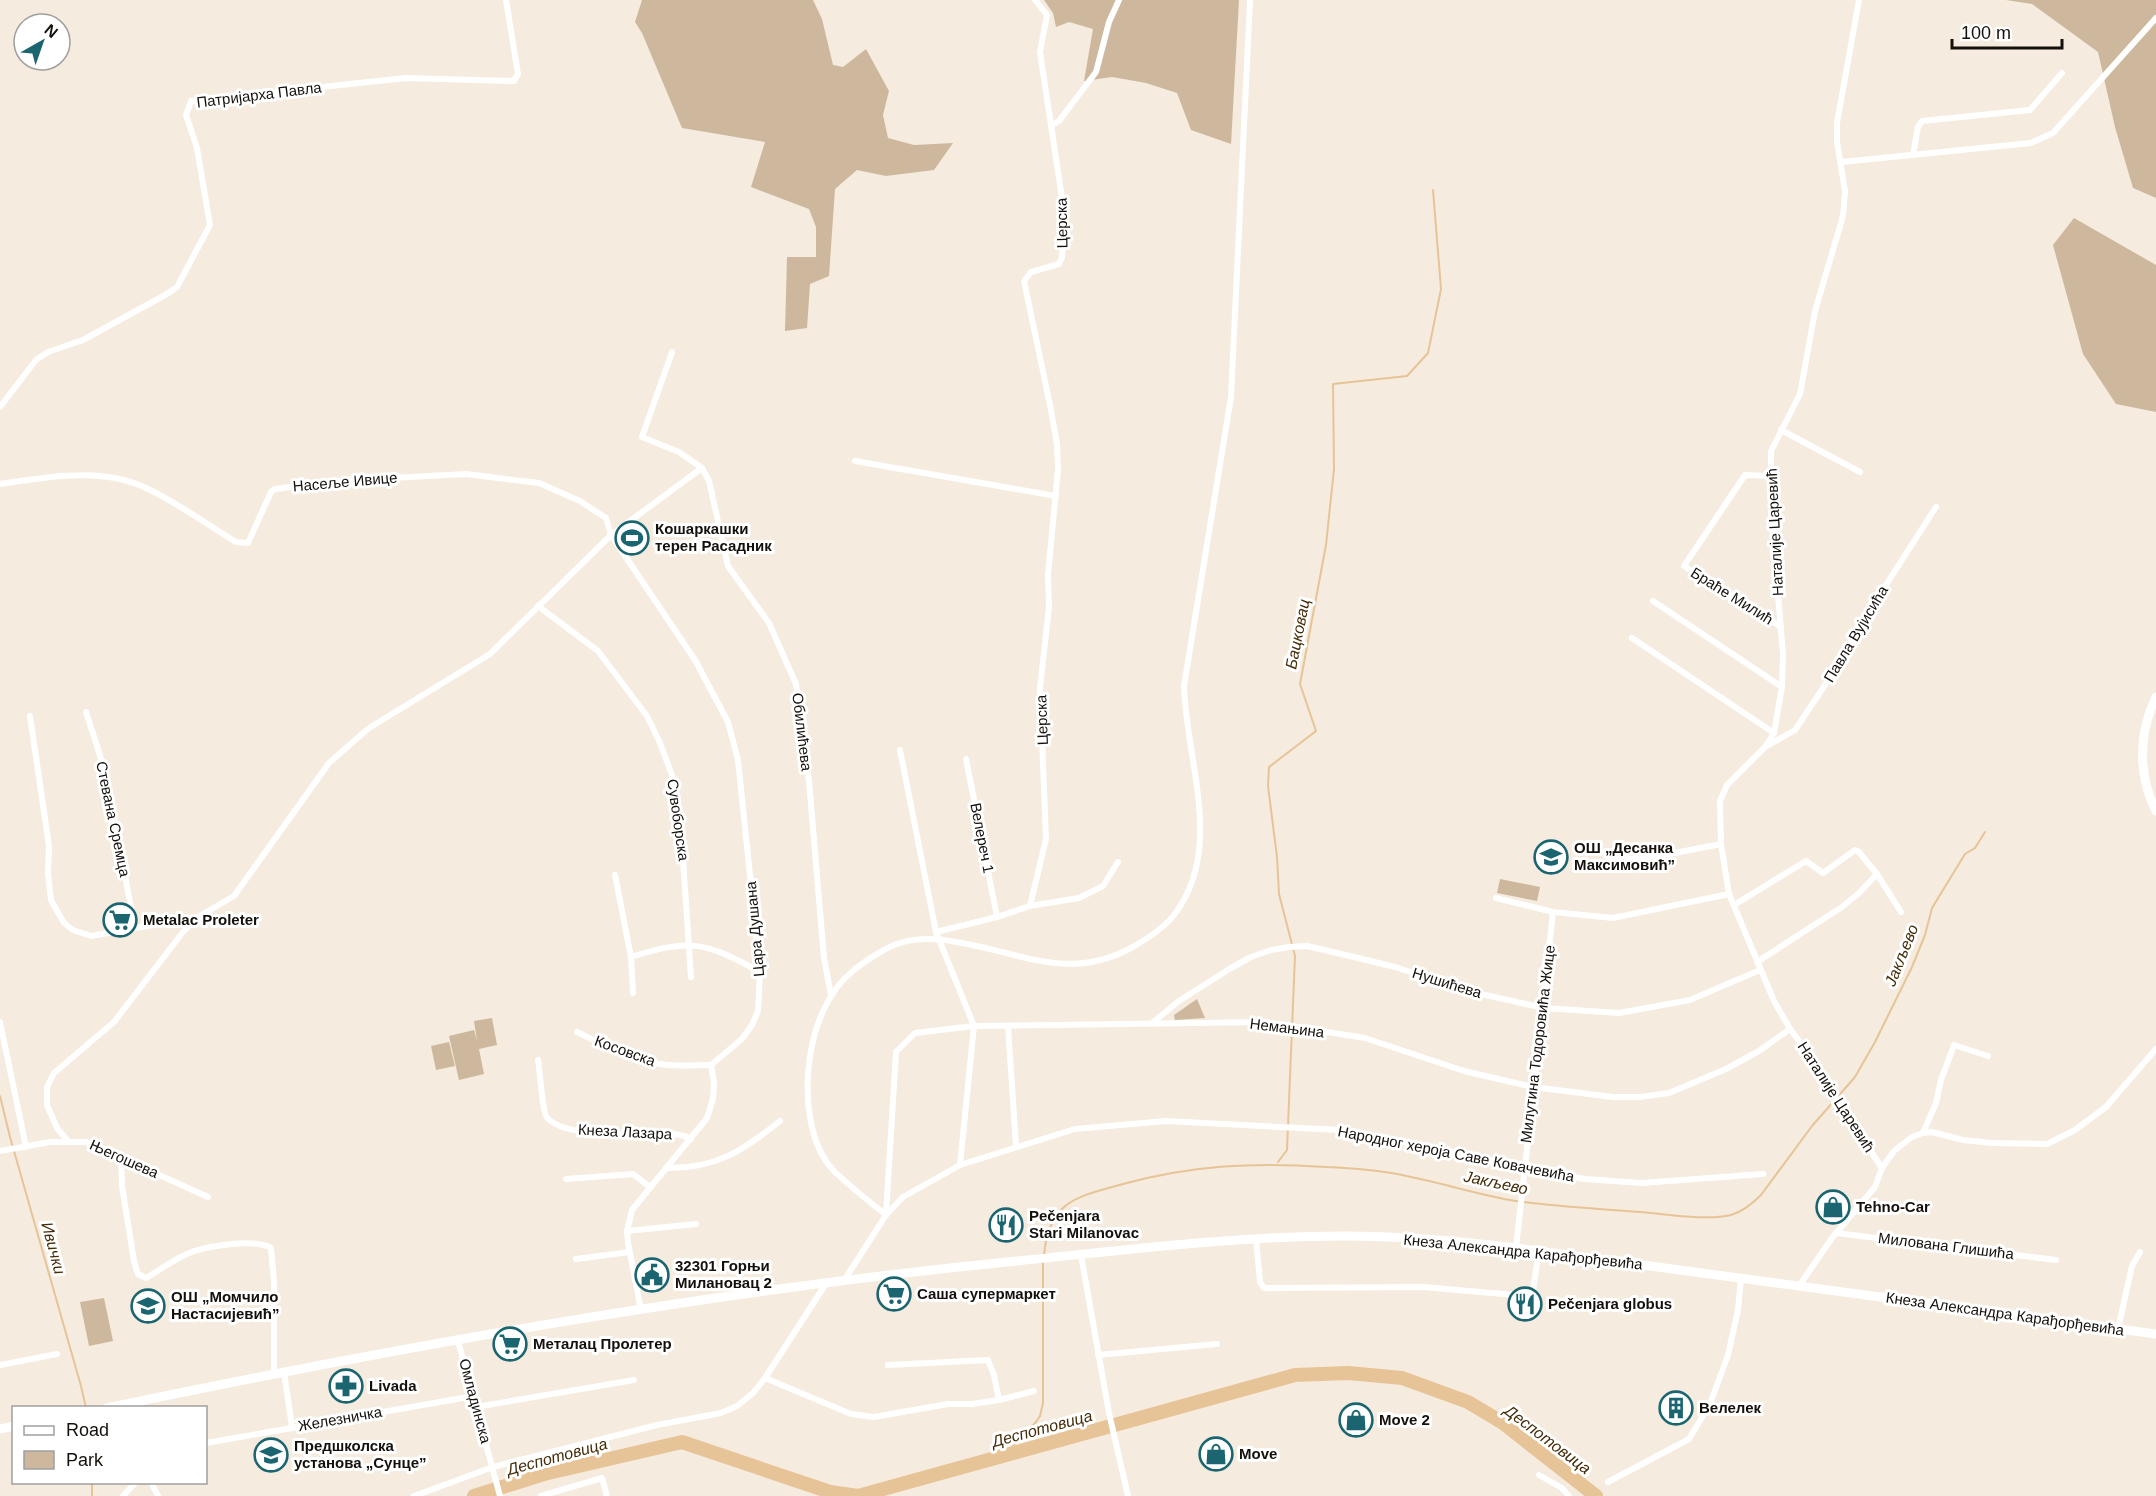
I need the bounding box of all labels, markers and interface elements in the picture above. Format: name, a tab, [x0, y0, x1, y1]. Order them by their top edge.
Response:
north arrow	[12, 12, 72, 72]
scale bar	[1952, 12, 2062, 50]
text: N	[41, 21, 61, 41]
text: 100 m	[1961, 23, 2011, 43]
street label: Патријарха Павла	[195, 78, 323, 111]
street label: Церска	[1053, 197, 1070, 248]
street label: Насеље Ивице	[292, 468, 398, 495]
street label: Наталије Царевић	[1763, 468, 1786, 596]
sports icon: Кошаркашки терен Расадник	[614, 520, 650, 556]
place label: Кошаркашки терен Расадник	[655, 520, 772, 554]
street label: Браће Милић	[1688, 564, 1777, 628]
street label: Павла Вујисића	[1820, 582, 1891, 685]
water label: Бацковац	[1282, 598, 1313, 671]
street label: Обилићева	[789, 692, 816, 773]
street label: Церска	[1032, 694, 1051, 746]
street label: Стевана Сремца	[93, 760, 134, 879]
street label: Сувоборска	[664, 778, 693, 863]
street label: Велереч 1	[967, 801, 998, 875]
school or university icon: ОШ „Десанка Максимовић”	[1533, 839, 1569, 875]
place label: ОШ „Десанка Максимовић”	[1574, 839, 1675, 873]
street label: Цара Душана	[742, 880, 767, 977]
supermarket icon: Metalac Proleter	[102, 902, 138, 938]
place label: Metalac Proleter	[143, 911, 259, 928]
water label: Јакљево	[1881, 922, 1922, 989]
street label: Милутина Тодоровића Жице	[1517, 944, 1558, 1144]
street label: Нушићева	[1410, 964, 1484, 1001]
street label: Немањина	[1249, 1014, 1326, 1041]
street label: Косовска	[592, 1032, 659, 1070]
street label: Наталије Царевић	[1794, 1038, 1878, 1155]
street label: Кнеза Лазара	[577, 1121, 673, 1142]
street label: Народног хероја Саве Ковачевића	[1336, 1122, 1576, 1185]
street label: Његошева	[87, 1136, 162, 1182]
water label: Јакљево	[1461, 1167, 1529, 1198]
shop icon: Tehno-Car	[1815, 1189, 1851, 1225]
place label: Tehno-Car	[1856, 1198, 1930, 1215]
restaurant icon: Pečenjara Stari Milanovac	[988, 1207, 1024, 1243]
place label: Pečenjara Stari Milanovac	[1029, 1207, 1139, 1241]
water label: Ивички	[38, 1220, 69, 1276]
street label: Милована Глишића	[1877, 1229, 2016, 1262]
street label: Кнеза Александра Карађорђевића	[1403, 1230, 1644, 1273]
public building icon: 32301 Горњи Милановац 2	[634, 1257, 670, 1293]
place label: 32301 Горњи Милановац 2	[675, 1257, 772, 1291]
supermarket icon: Саша супермаркет	[876, 1276, 912, 1312]
place label: Саша супермаркет	[917, 1285, 1056, 1302]
restaurant icon: Pečenjara globus	[1507, 1286, 1543, 1322]
school or university icon: ОШ „Момчило Настасијевић”	[130, 1288, 166, 1324]
place label: ОШ „Момчило Настасијевић”	[171, 1288, 279, 1322]
street label: Кнеза Александра Карађорђевића	[1885, 1288, 2126, 1339]
place label: Pečenjara globus	[1548, 1295, 1672, 1312]
supermarket icon: Металац Пролетер	[492, 1326, 528, 1362]
place label: Металац Пролетер	[533, 1335, 672, 1352]
street label: Омладинска	[456, 1357, 495, 1446]
pharmacy icon: Livada	[328, 1368, 364, 1404]
place label: Livada	[369, 1377, 417, 1394]
building icon: Велелек	[1658, 1390, 1694, 1426]
place label: Велелек	[1699, 1399, 1762, 1416]
water label: Деспотовица	[1500, 1400, 1594, 1477]
shop icon: Move 2	[1338, 1402, 1374, 1438]
street label: Железничка	[297, 1403, 384, 1434]
legend	[12, 1406, 207, 1484]
water label: Деспотовица	[988, 1407, 1094, 1451]
place label: Move 2	[1379, 1411, 1430, 1428]
text: Road	[66, 1420, 109, 1440]
water label: Деспотовица	[503, 1435, 609, 1479]
shop icon: Move	[1198, 1436, 1234, 1472]
school or university icon: Предшколска установа „Сунце”	[253, 1437, 289, 1473]
place label: Предшколска установа „Сунце”	[294, 1437, 427, 1471]
place label: Move	[1239, 1445, 1277, 1462]
text: Park	[66, 1450, 104, 1470]

